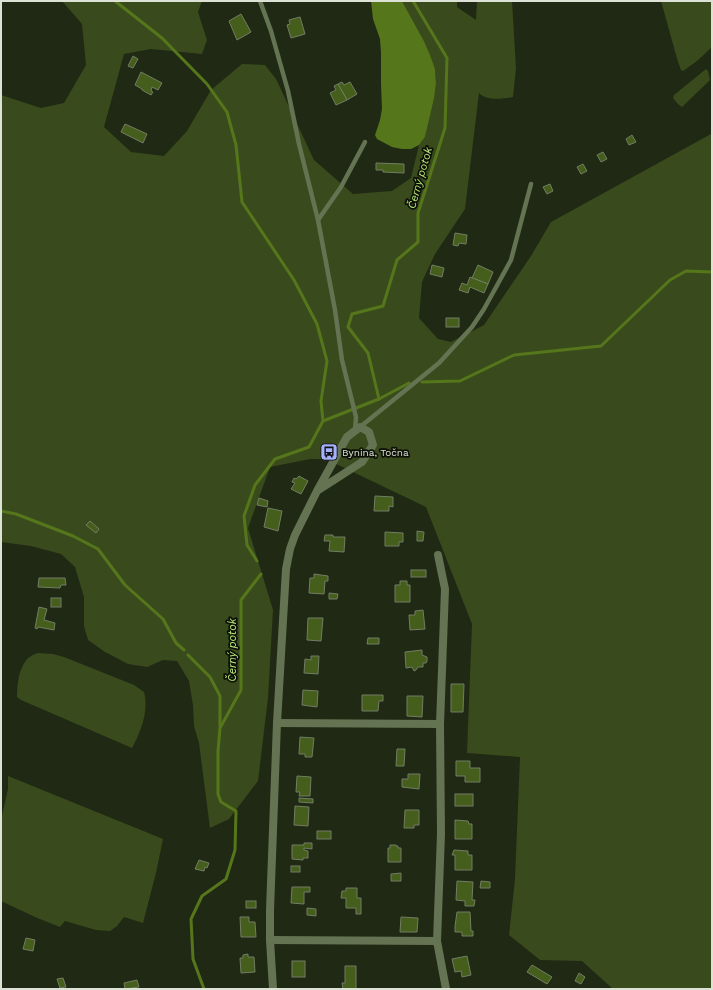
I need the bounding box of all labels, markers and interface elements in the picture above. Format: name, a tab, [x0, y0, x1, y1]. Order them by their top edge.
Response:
water label: Černý potok	[404, 144, 435, 210]
bus stop icon: Bynina, Točna	[319, 442, 339, 462]
place label: Bynina, Točna	[342, 447, 409, 458]
water label: Černý potok	[225, 617, 239, 682]

